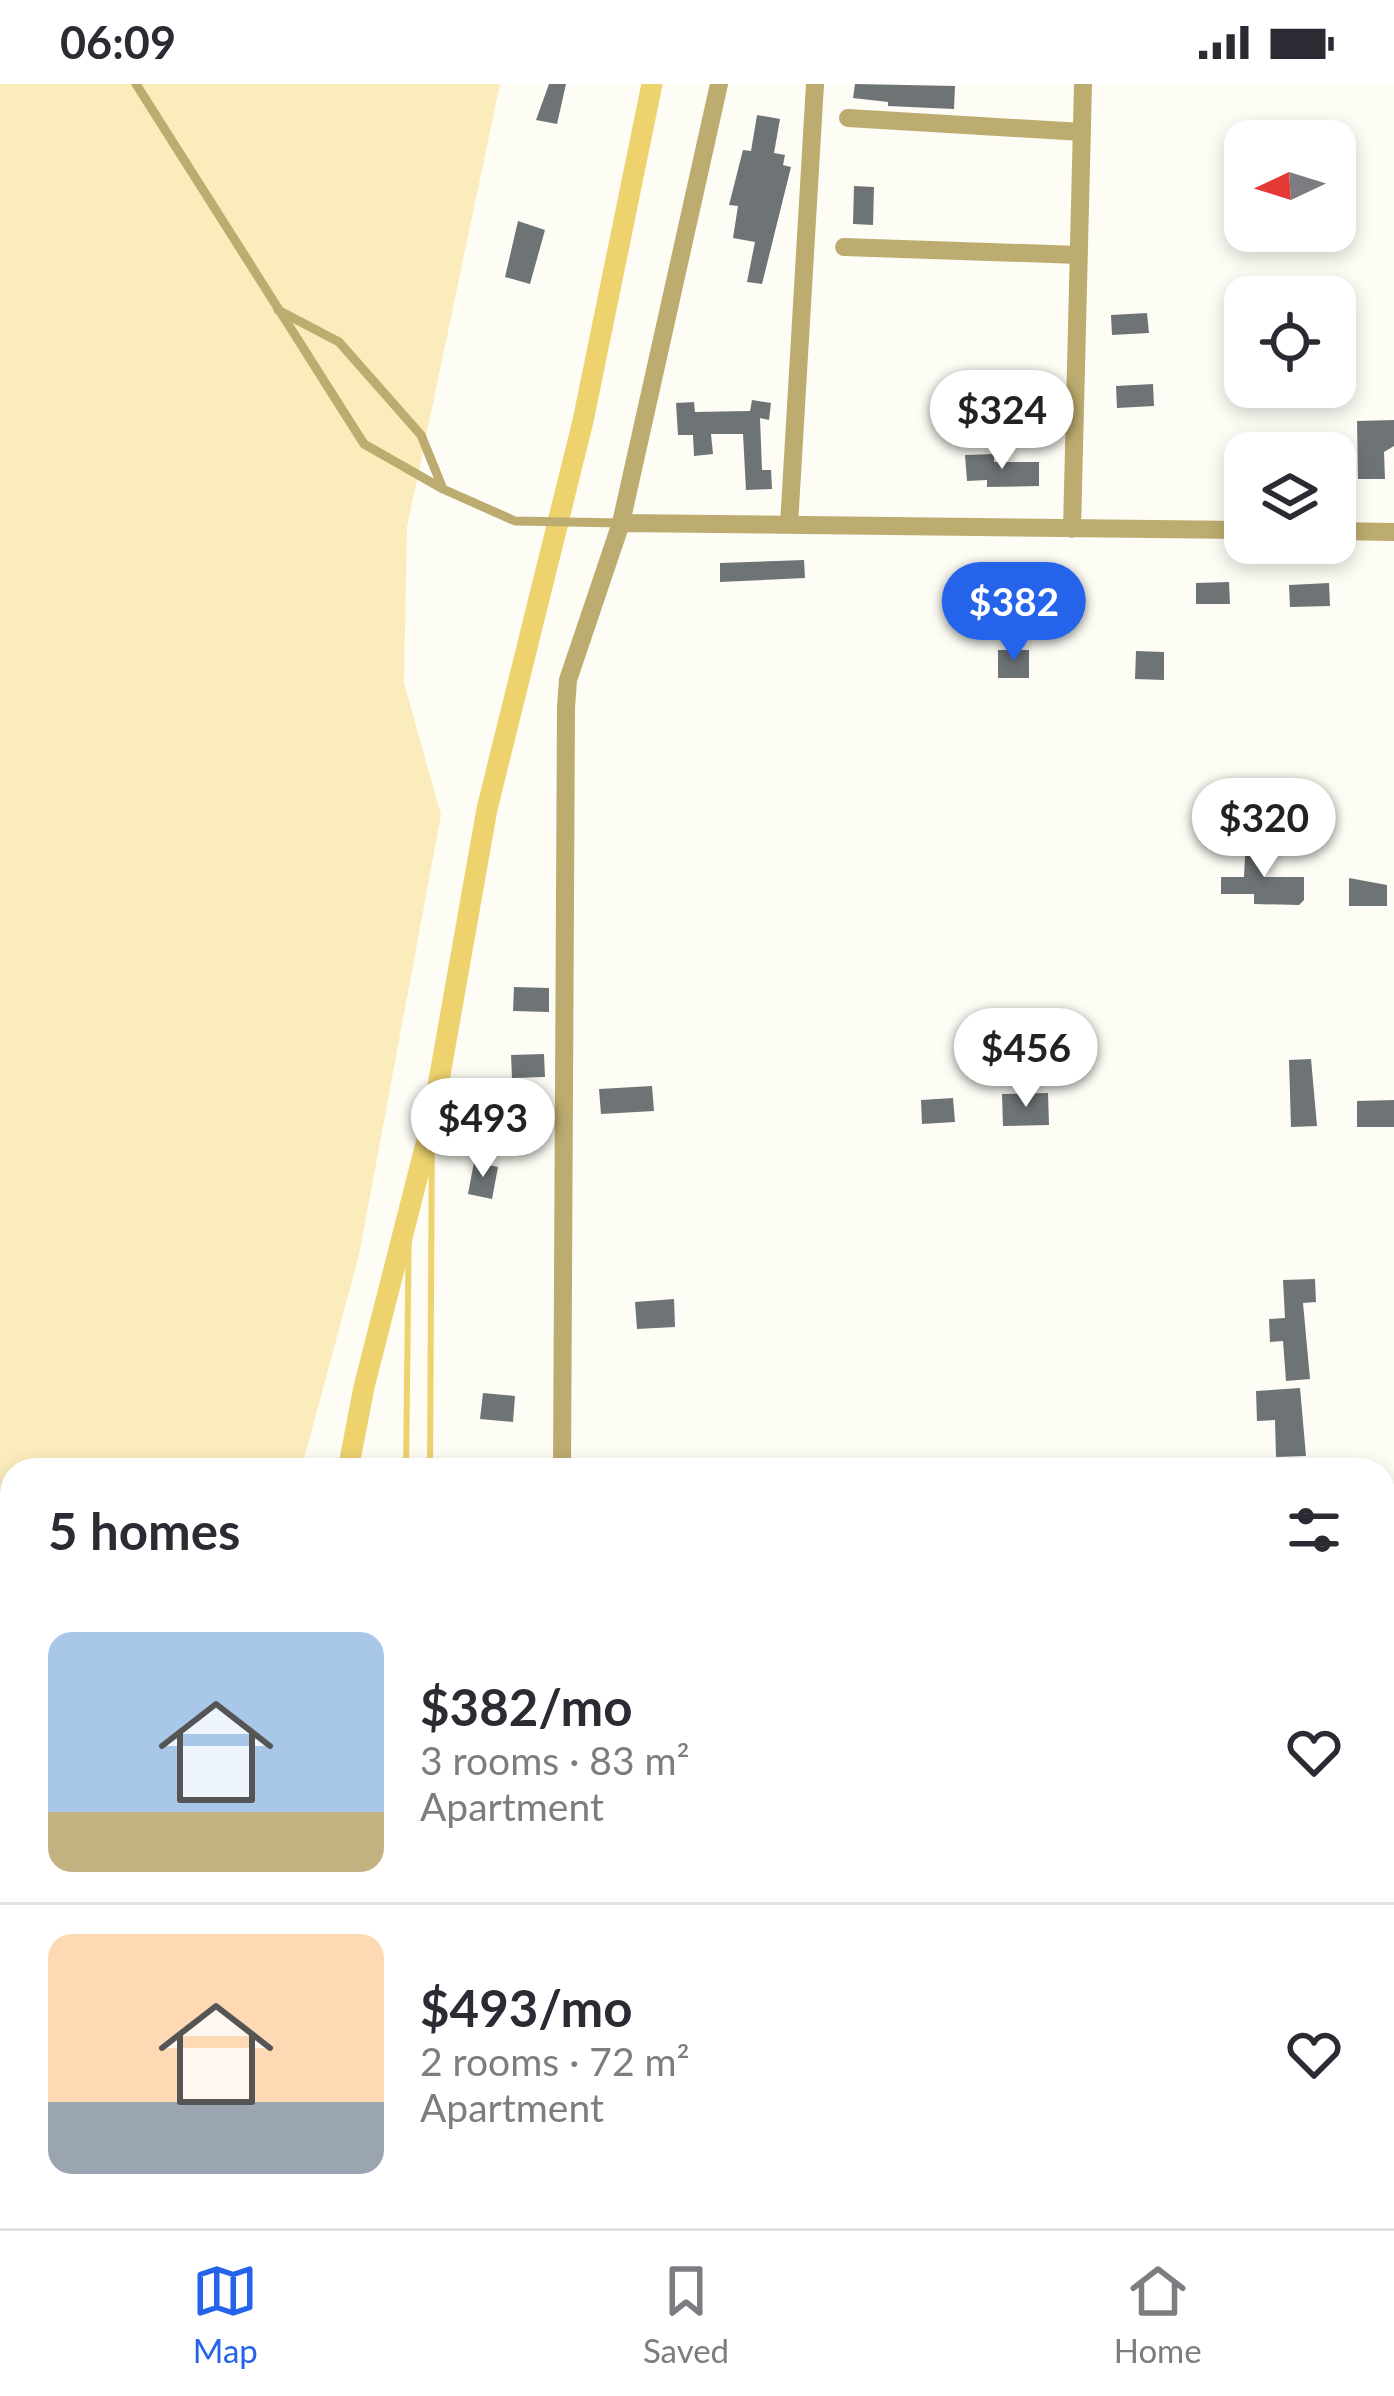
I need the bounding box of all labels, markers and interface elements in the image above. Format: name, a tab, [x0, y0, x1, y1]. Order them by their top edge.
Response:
text: 06:09	[60, 15, 176, 69]
north arrow	[1224, 120, 1356, 252]
map controls	[1224, 120, 1356, 564]
button: locate	[1224, 276, 1356, 408]
pin: $324	[931, 370, 1073, 472]
text: $324	[957, 386, 1047, 432]
button: layers	[1224, 432, 1356, 564]
pin: $382	[943, 562, 1085, 664]
text: $382	[969, 578, 1059, 624]
pin: $320	[1193, 778, 1335, 880]
text: $320	[1219, 794, 1309, 840]
pin: $456	[955, 1008, 1097, 1110]
text: $456	[981, 1024, 1071, 1070]
pin: $493	[412, 1078, 554, 1180]
text: $493	[438, 1094, 528, 1140]
icon: filters	[1281, 1497, 1347, 1563]
text: 5 homes	[48, 1500, 240, 1561]
text: $382/mo	[420, 1676, 633, 1737]
icon: home	[144, 1680, 288, 1824]
icon: heart	[1281, 1719, 1347, 1785]
text: 3 rooms · 83 m²	[420, 1737, 690, 1783]
text: Apartment	[420, 1783, 604, 1829]
text: $493/mo	[420, 1977, 633, 2038]
icon: home	[144, 1982, 288, 2126]
icon: heart	[1281, 2021, 1347, 2087]
text: 2 rooms · 72 m²	[420, 2038, 690, 2084]
text: Apartment	[420, 2084, 604, 2130]
tab: Map	[192, 2258, 258, 2370]
tab: Saved	[643, 2258, 729, 2370]
tab: Home	[1114, 2258, 1202, 2370]

